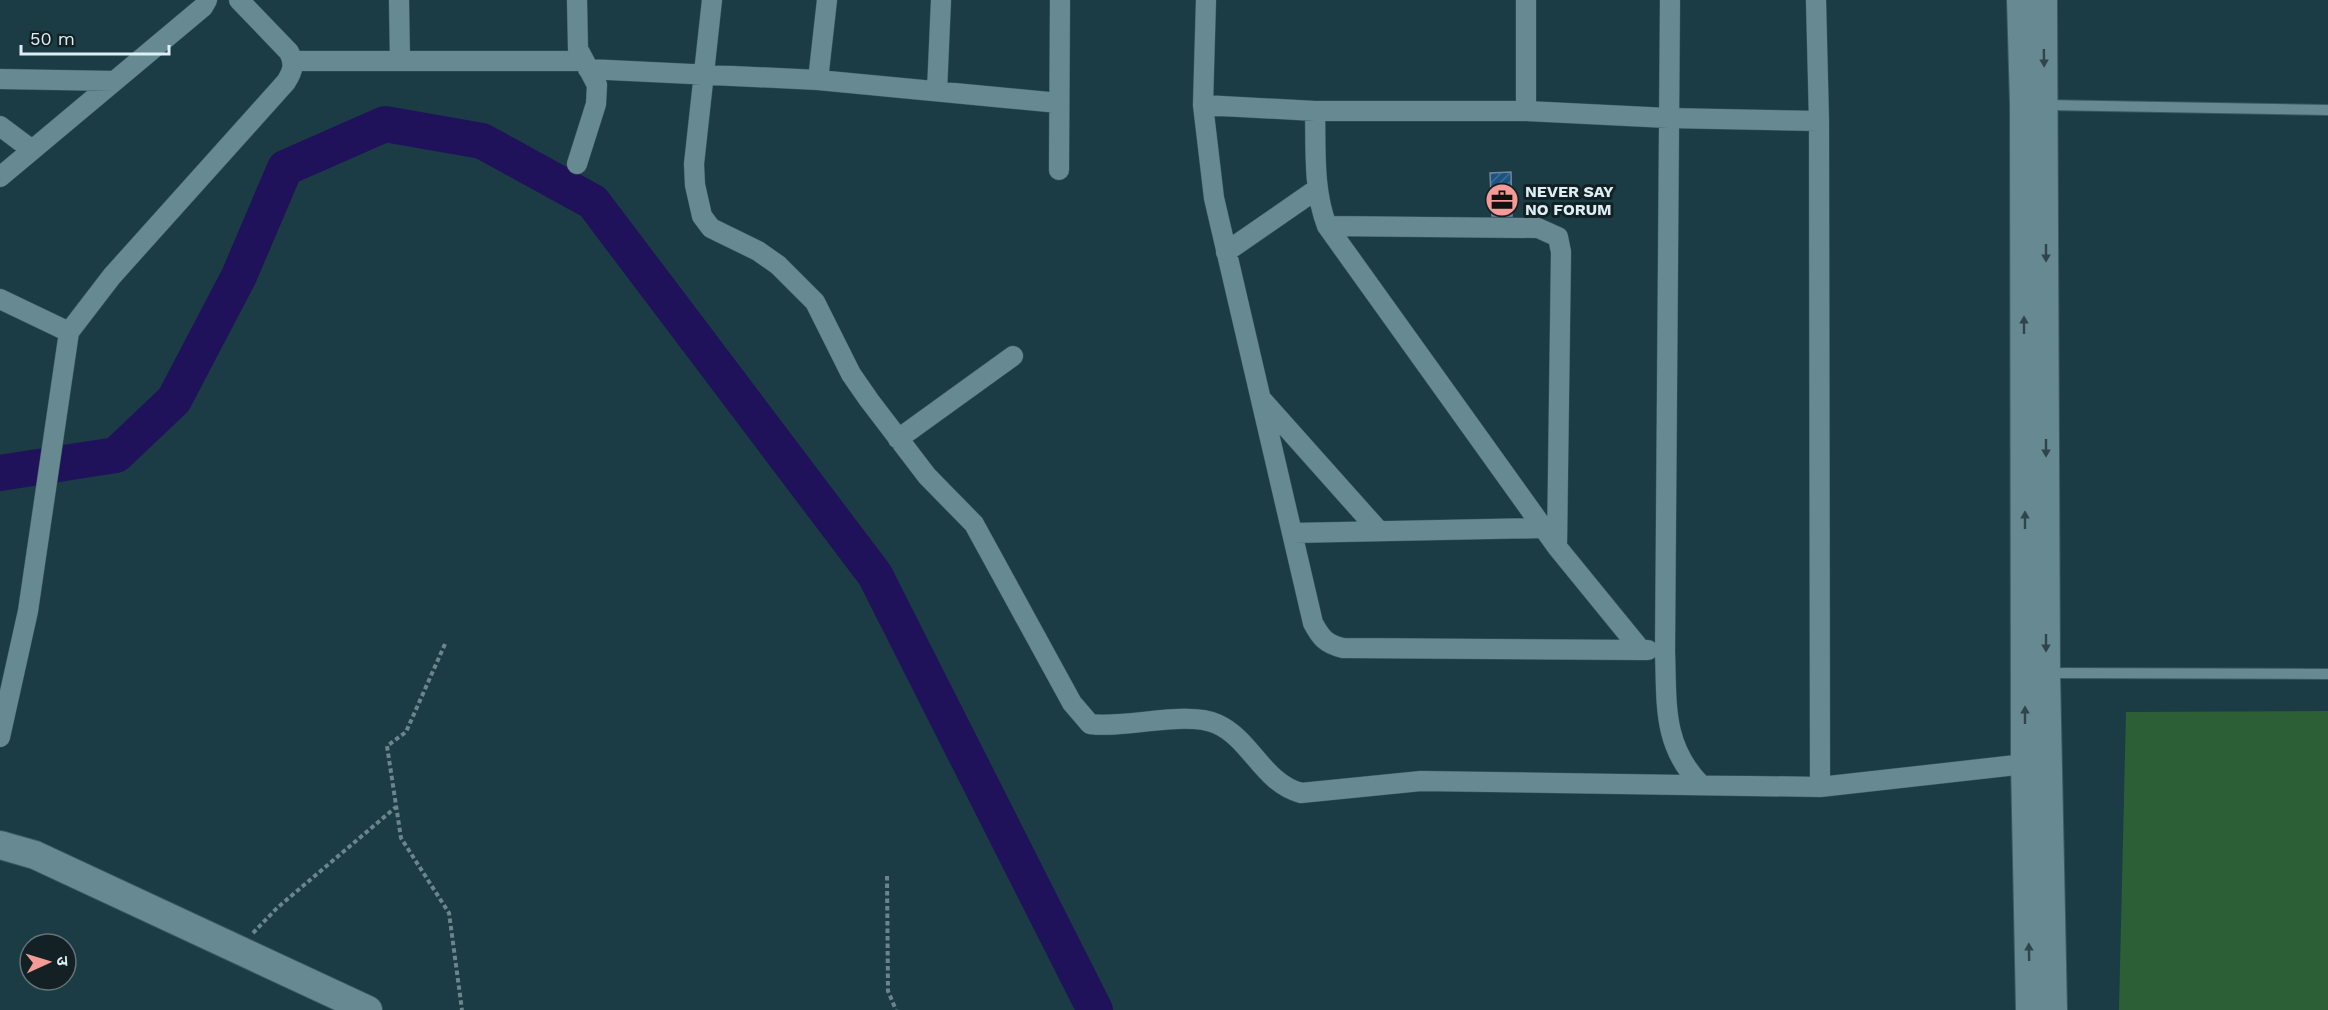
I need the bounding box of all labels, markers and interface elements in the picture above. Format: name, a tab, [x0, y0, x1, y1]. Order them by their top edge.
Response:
scale bar	[21, 18, 170, 56]
text: 50 m	[30, 28, 75, 49]
one-way arrow	[2040, 49, 2049, 68]
office icon: NEVER SAY NO FORUM	[1484, 182, 1520, 218]
place label: NEVER SAY NO FORUM	[1525, 182, 1614, 219]
one-way arrow	[2041, 244, 2051, 263]
one-way arrow	[2019, 315, 2029, 334]
one-way arrow	[2041, 439, 2051, 458]
one-way arrow	[2020, 510, 2030, 529]
one-way arrow	[2041, 634, 2051, 653]
one-way arrow	[2020, 705, 2030, 724]
north arrow	[18, 932, 78, 992]
one-way arrow	[2024, 942, 2034, 961]
text: उ	[53, 956, 72, 967]

